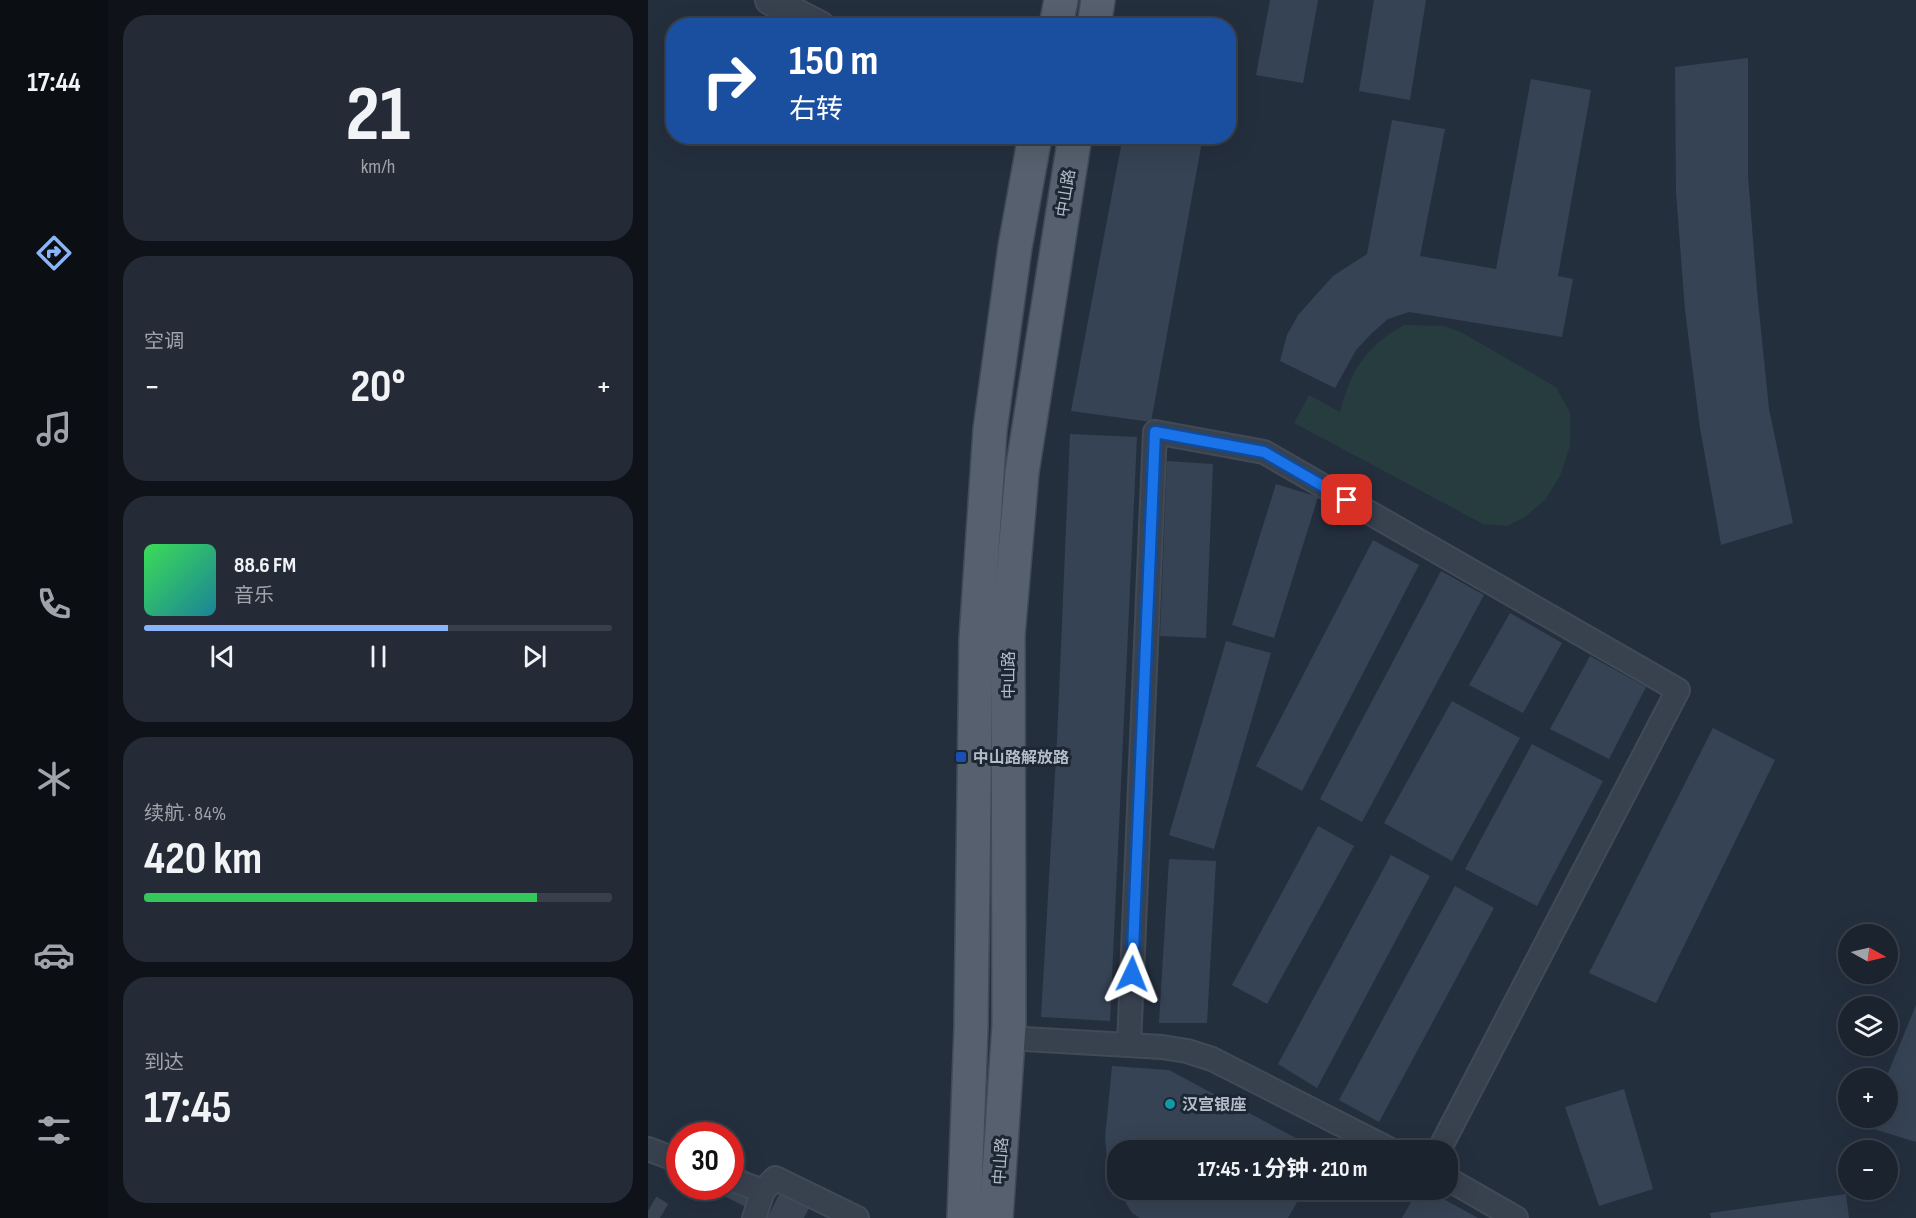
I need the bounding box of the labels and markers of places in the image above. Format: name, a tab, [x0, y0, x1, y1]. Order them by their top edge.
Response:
pin	[1321, 474, 1372, 525]
place label: 中山路解放路	[973, 749, 1069, 768]
marker: 中山路解放路	[954, 750, 968, 764]
place label: 汉宫银座	[1182, 1096, 1246, 1115]
marker: 汉宫银座	[1163, 1097, 1177, 1111]

